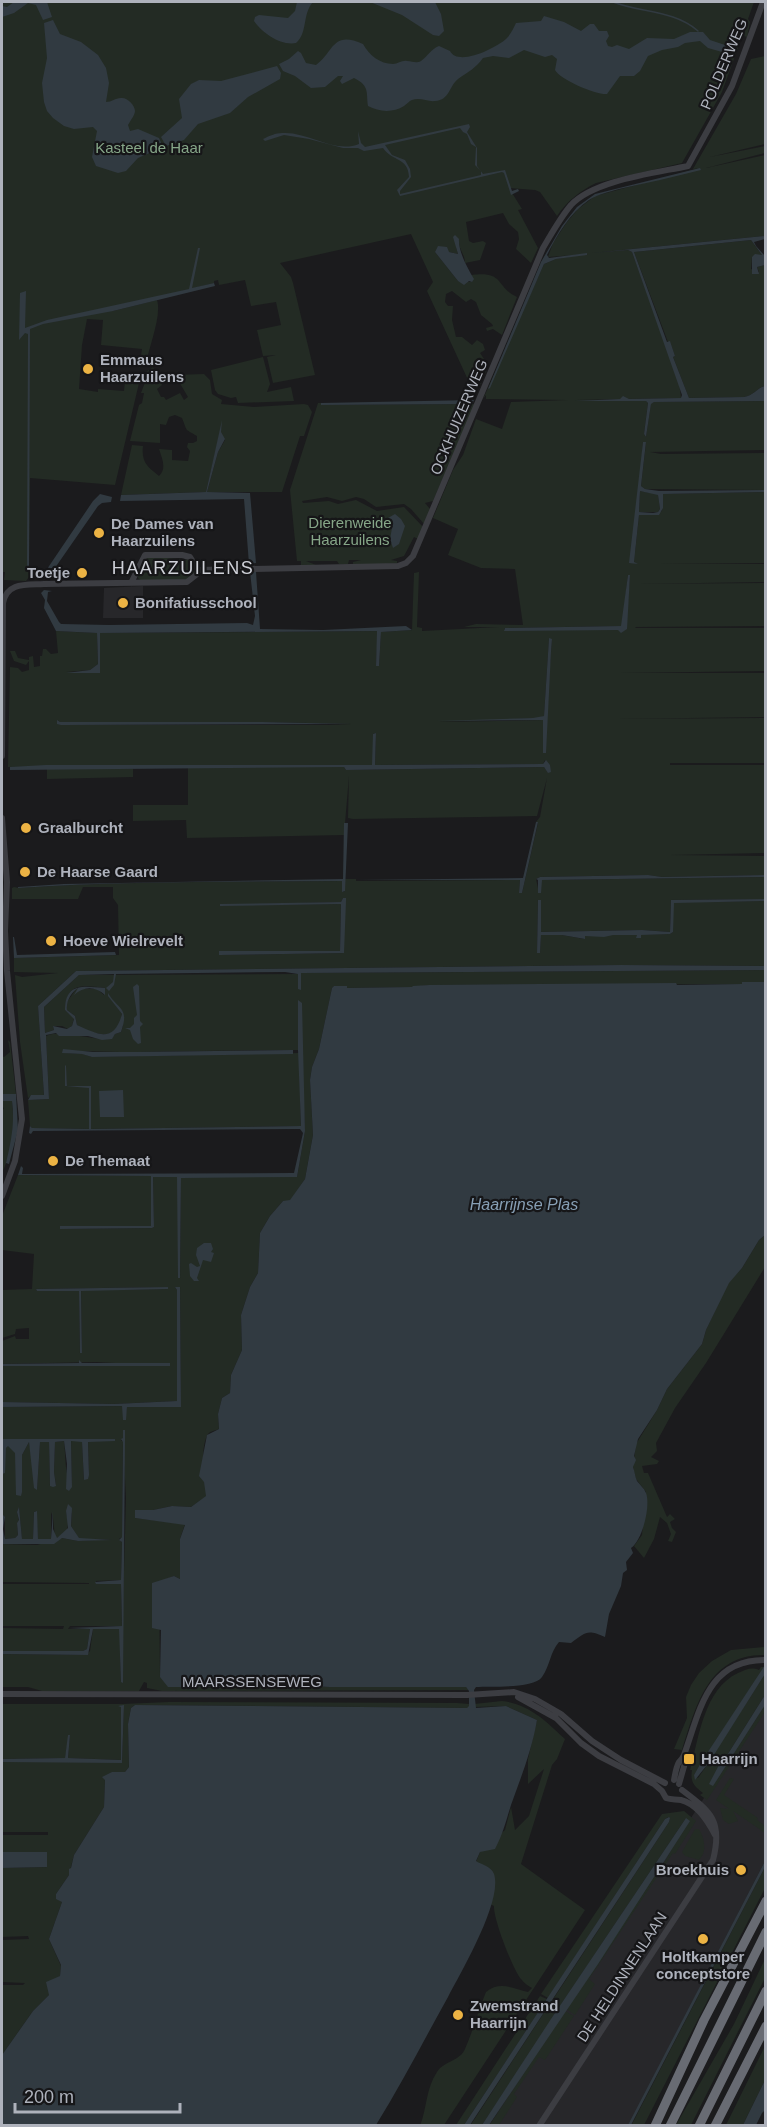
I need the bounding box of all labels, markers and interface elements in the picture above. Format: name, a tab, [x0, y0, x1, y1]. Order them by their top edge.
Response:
street label: POLDERWEG	[697, 16, 750, 112]
park label: Kasteel de Haar	[95, 139, 203, 156]
place label: Emmaus Haarzuilens	[100, 351, 184, 385]
street label: OCKHUIZERWEG	[427, 356, 491, 477]
marker: Emmaus Haarzuilens	[81, 362, 95, 376]
park label: Dierenweide Haarzuilens	[308, 514, 392, 548]
place label: De Dames van Haarzuilens	[111, 515, 214, 549]
marker: De Dames van Haarzuilens	[92, 526, 106, 540]
district label: HAARZUILENS	[112, 558, 254, 578]
place label: Toetje	[27, 564, 70, 581]
marker: Toetje	[75, 566, 89, 580]
place label: Bonifatiusschool	[135, 594, 257, 611]
marker: Bonifatiusschool	[116, 596, 130, 610]
place label: Graalburcht	[38, 819, 123, 836]
marker: Graalburcht	[19, 821, 33, 835]
place label: De Haarse Gaard	[37, 863, 158, 880]
marker: De Haarse Gaard	[18, 865, 32, 879]
place label: Hoeve Wielrevelt	[63, 932, 183, 949]
marker: Hoeve Wielrevelt	[44, 934, 58, 948]
place label: De Themaat	[65, 1152, 150, 1169]
marker: De Themaat	[46, 1154, 60, 1168]
water label: Haarrijnse Plas	[470, 1196, 578, 1213]
street label: MAARSSENSEWEG	[182, 1673, 322, 1690]
place label: Haarrijn	[701, 1750, 758, 1767]
marker: Haarrijn	[682, 1752, 696, 1766]
place label: Broekhuis	[656, 1861, 729, 1878]
marker: Broekhuis	[734, 1863, 748, 1877]
street label: DE HELDINNENLAAN	[573, 1909, 670, 2045]
marker: Holtkamper conceptstore	[696, 1932, 710, 1946]
place label: Holtkamper conceptstore	[656, 1948, 750, 1982]
place label: Zwemstrand Haarrijn	[470, 1997, 558, 2031]
marker: Zwemstrand Haarrijn	[451, 2008, 465, 2022]
scale bar	[15, 2076, 180, 2114]
text: 200 m	[24, 2087, 74, 2107]

